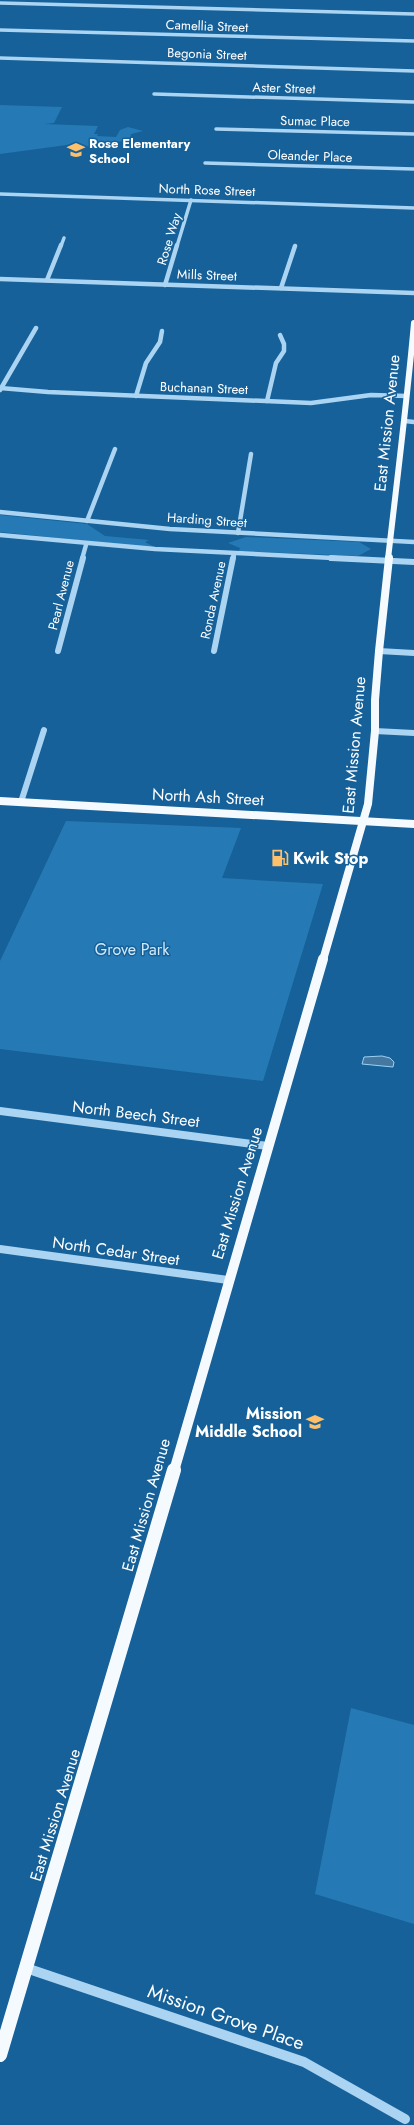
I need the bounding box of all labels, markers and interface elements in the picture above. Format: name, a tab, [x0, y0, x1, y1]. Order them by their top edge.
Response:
street label: Camellia Street	[165, 15, 249, 37]
street label: Begonia Street	[167, 43, 248, 65]
street label: Aster Street	[252, 77, 317, 99]
street label: Sumac Place	[280, 111, 350, 131]
place label: Rose Elementary School	[89, 134, 191, 168]
school or university icon: Rose Elementary School	[66, 140, 86, 160]
street label: Oleander Place	[267, 145, 353, 167]
street label: North Rose Street	[158, 179, 257, 201]
street label: Rose Way	[152, 210, 186, 267]
street label: Mills Street	[177, 264, 238, 286]
street label: East Mission Avenue	[368, 353, 406, 493]
street label: Buchanan Street	[160, 377, 249, 399]
street label: Harding Street	[166, 508, 248, 532]
street label: Pearl Avenue	[43, 558, 79, 632]
street label: Ronda Avenue	[195, 559, 231, 641]
street label: East Mission Avenue	[337, 675, 371, 815]
street label: North Ash Street	[151, 783, 265, 811]
place label: Kwik Stop	[293, 847, 369, 870]
fuel station icon: Kwik Stop	[270, 848, 290, 868]
park label: Grove Park	[95, 938, 170, 961]
street label: North Beech Street	[71, 1095, 201, 1133]
street label: East Mission Avenue	[206, 1124, 268, 1262]
street label: North Cedar Street	[51, 1231, 181, 1271]
place label: Mission Middle School	[195, 1402, 302, 1443]
school or university icon: Mission Middle School	[305, 1412, 325, 1432]
street label: East Mission Avenue	[116, 1436, 176, 1574]
street label: East Mission Avenue	[24, 1746, 86, 1884]
street label: Mission Grove Place	[144, 1978, 308, 2057]

